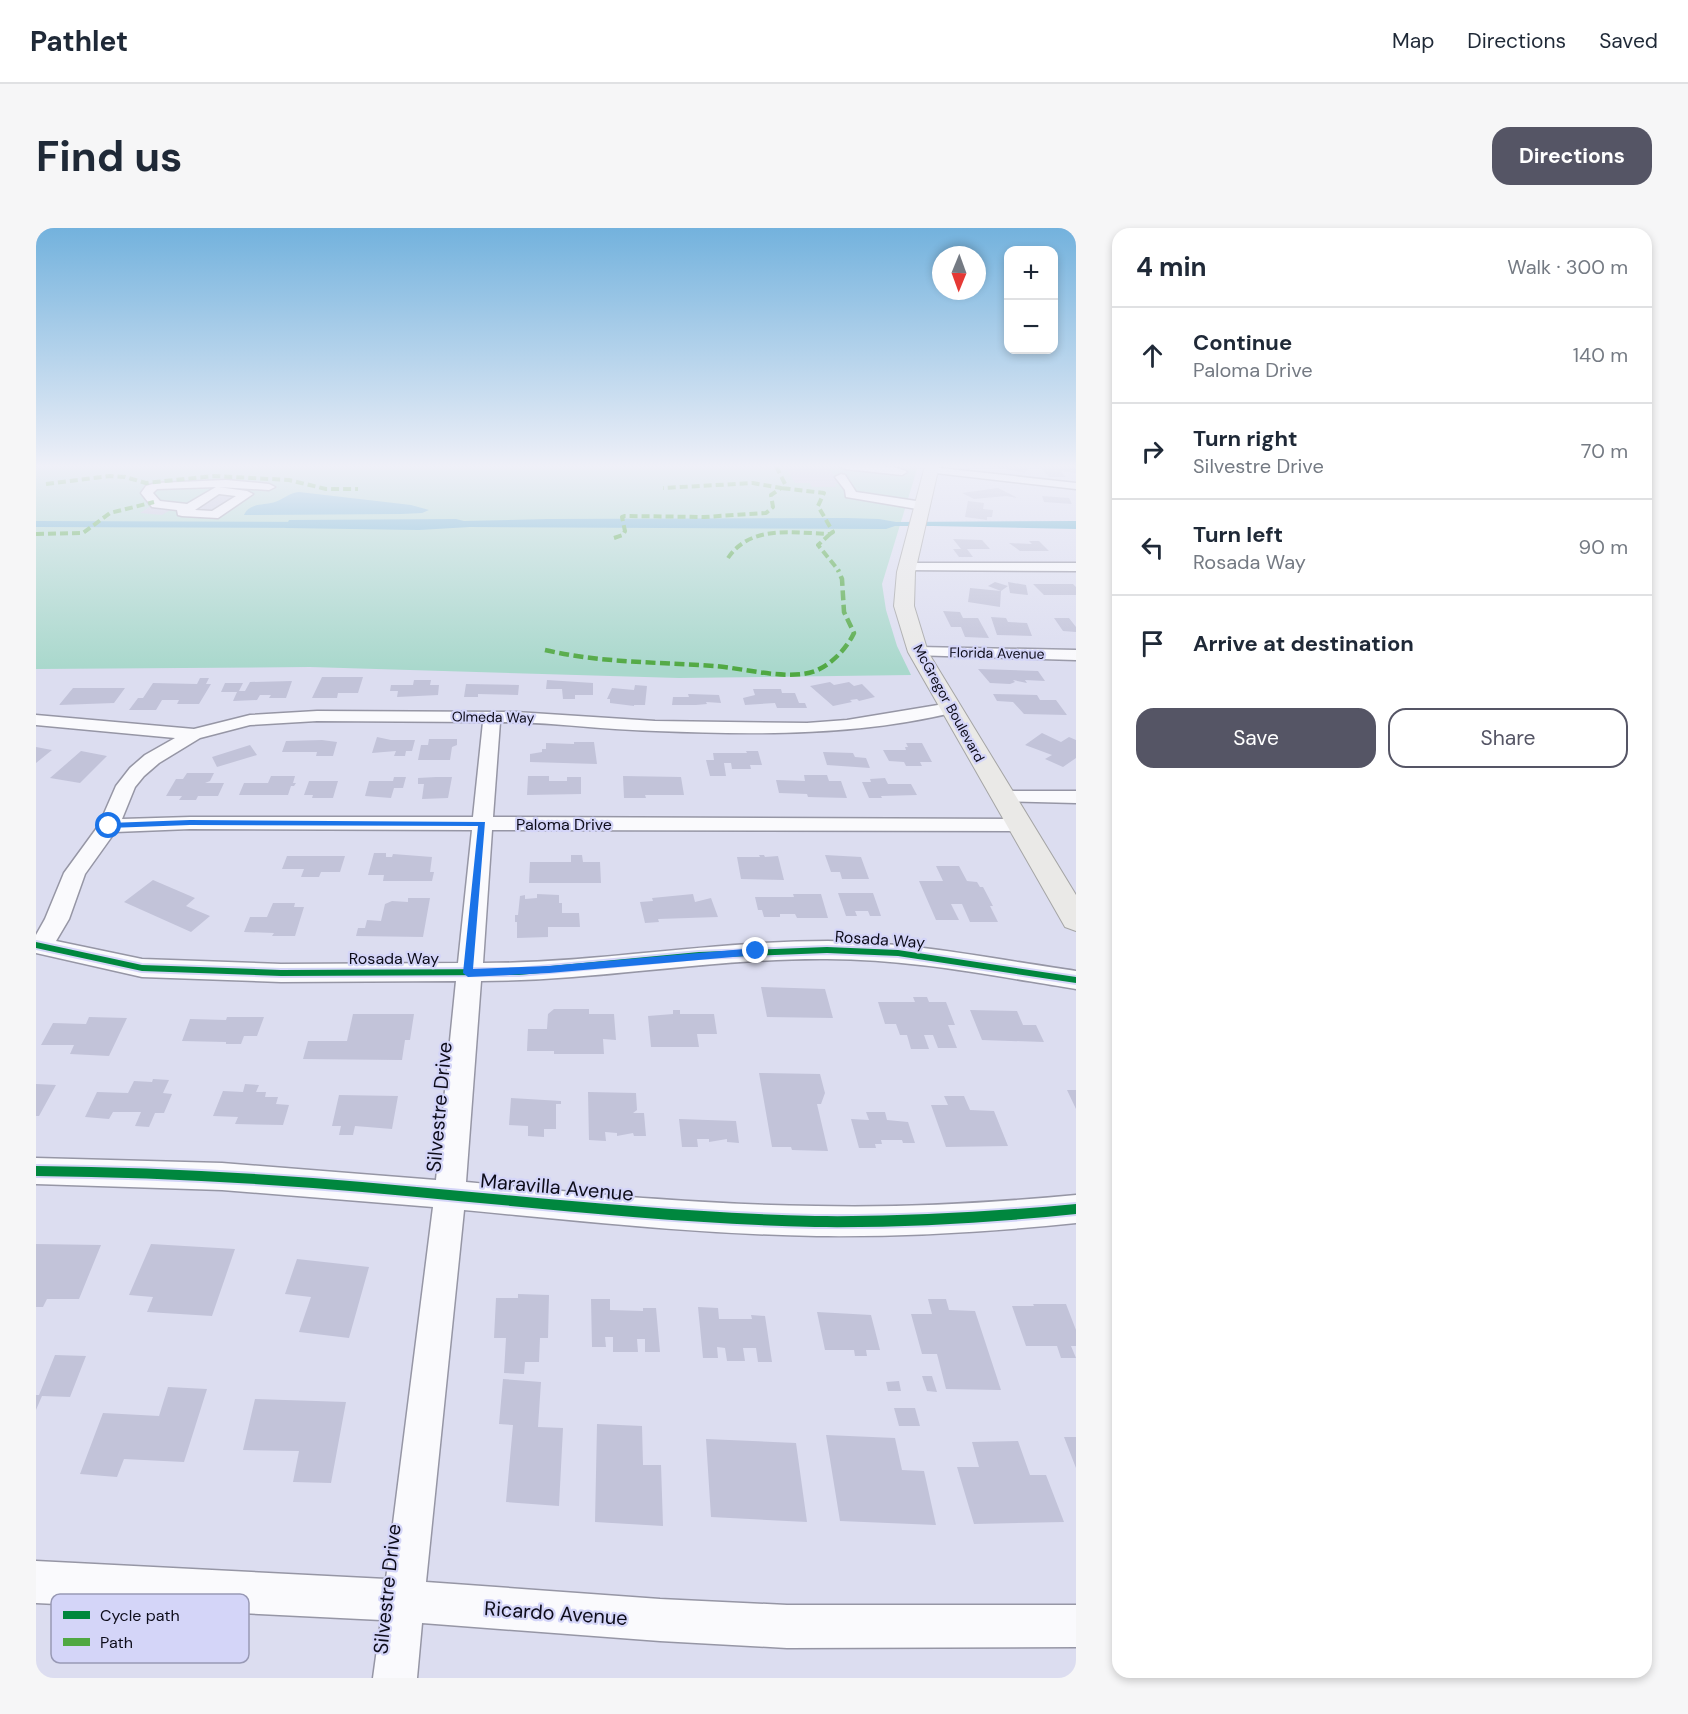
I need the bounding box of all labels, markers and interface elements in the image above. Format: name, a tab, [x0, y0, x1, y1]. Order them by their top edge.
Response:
text: Pathlet	[30, 23, 128, 60]
text: Map	[1392, 27, 1434, 55]
text: Directions	[1467, 27, 1566, 55]
text: Saved	[1599, 27, 1658, 55]
button: Directions	[1492, 127, 1652, 185]
text: Find us	[36, 129, 182, 184]
north arrow	[932, 246, 986, 300]
map controls	[1004, 246, 1058, 354]
button: +	[1004, 246, 1058, 300]
text: 4 min	[1136, 250, 1207, 284]
text: Walk · 300 m	[1507, 254, 1628, 280]
button: −	[1004, 300, 1058, 354]
text: Continue	[1193, 328, 1292, 357]
icon: ahead	[1136, 339, 1169, 372]
text: 140 m	[1573, 342, 1628, 368]
text: Paloma Drive	[1193, 357, 1313, 383]
text: Turn right	[1193, 424, 1298, 453]
icon: right	[1136, 435, 1169, 468]
text: 70 m	[1581, 438, 1628, 464]
text: Silvestre Drive	[1193, 453, 1324, 479]
text: Turn left	[1193, 520, 1283, 549]
icon: left	[1136, 531, 1169, 564]
text: 90 m	[1579, 534, 1628, 560]
text: Rosada Way	[1193, 549, 1306, 575]
icon: arrive	[1136, 627, 1169, 660]
text: Arrive at destination	[1193, 629, 1414, 658]
street label: McGregor Boulevard	[909, 641, 989, 765]
street label: Florida Avenue	[949, 643, 1045, 663]
street label: Olmeda Way	[452, 707, 535, 727]
button: Save	[1136, 708, 1376, 768]
button: Share	[1388, 708, 1628, 768]
route start	[95, 812, 121, 838]
street label: Paloma Drive	[516, 814, 612, 835]
street label: Rosada Way	[834, 926, 926, 953]
route end	[742, 937, 768, 963]
street label: Rosada Way	[349, 948, 439, 969]
street label: Silvestre Drive	[420, 1041, 458, 1173]
street label: Maravilla Avenue	[479, 1167, 635, 1207]
street label: Silvestre Drive	[367, 1523, 407, 1655]
legend	[51, 1594, 249, 1663]
street label: Ricardo Avenue	[483, 1595, 629, 1631]
text: Cycle path	[100, 1605, 180, 1626]
text: Path	[100, 1632, 133, 1653]

